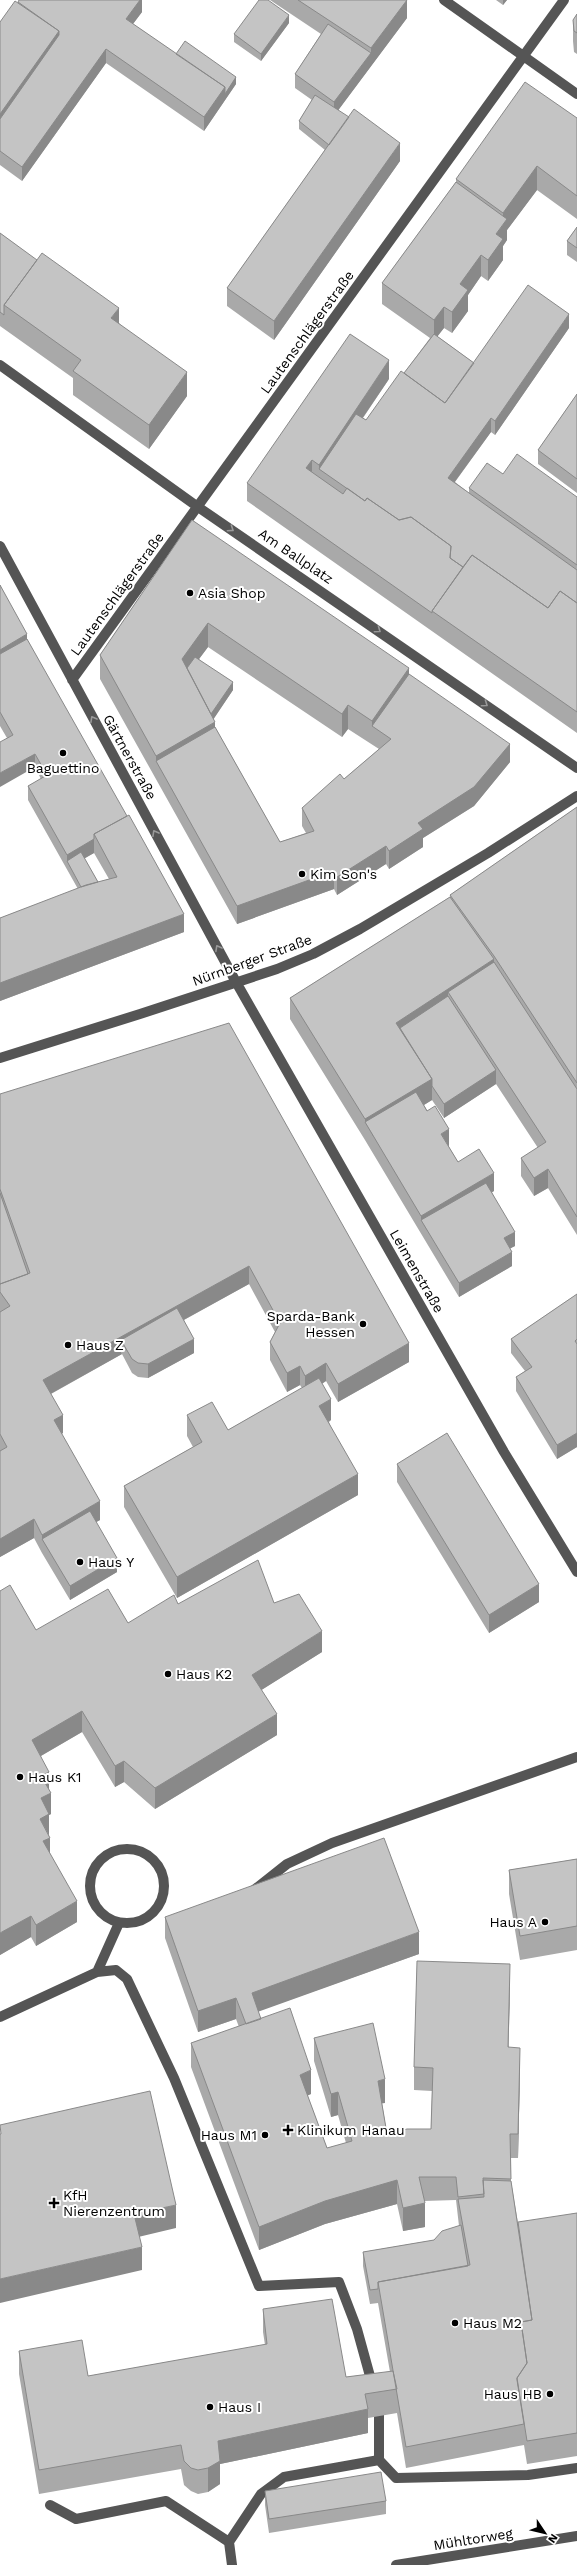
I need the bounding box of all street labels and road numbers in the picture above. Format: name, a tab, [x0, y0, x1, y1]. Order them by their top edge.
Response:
street label: Lautenschlägerstraße	[257, 267, 357, 397]
street label: Am Ballplatz	[255, 525, 337, 587]
street label: Lautenschlägerstraße	[67, 529, 167, 659]
street label: Gärtnerstraße	[100, 712, 160, 802]
street label: Nürnberger Straße	[190, 931, 314, 989]
street label: Leimenstraße	[387, 1227, 447, 1315]
street label: Mühltorweg	[432, 2525, 514, 2553]

